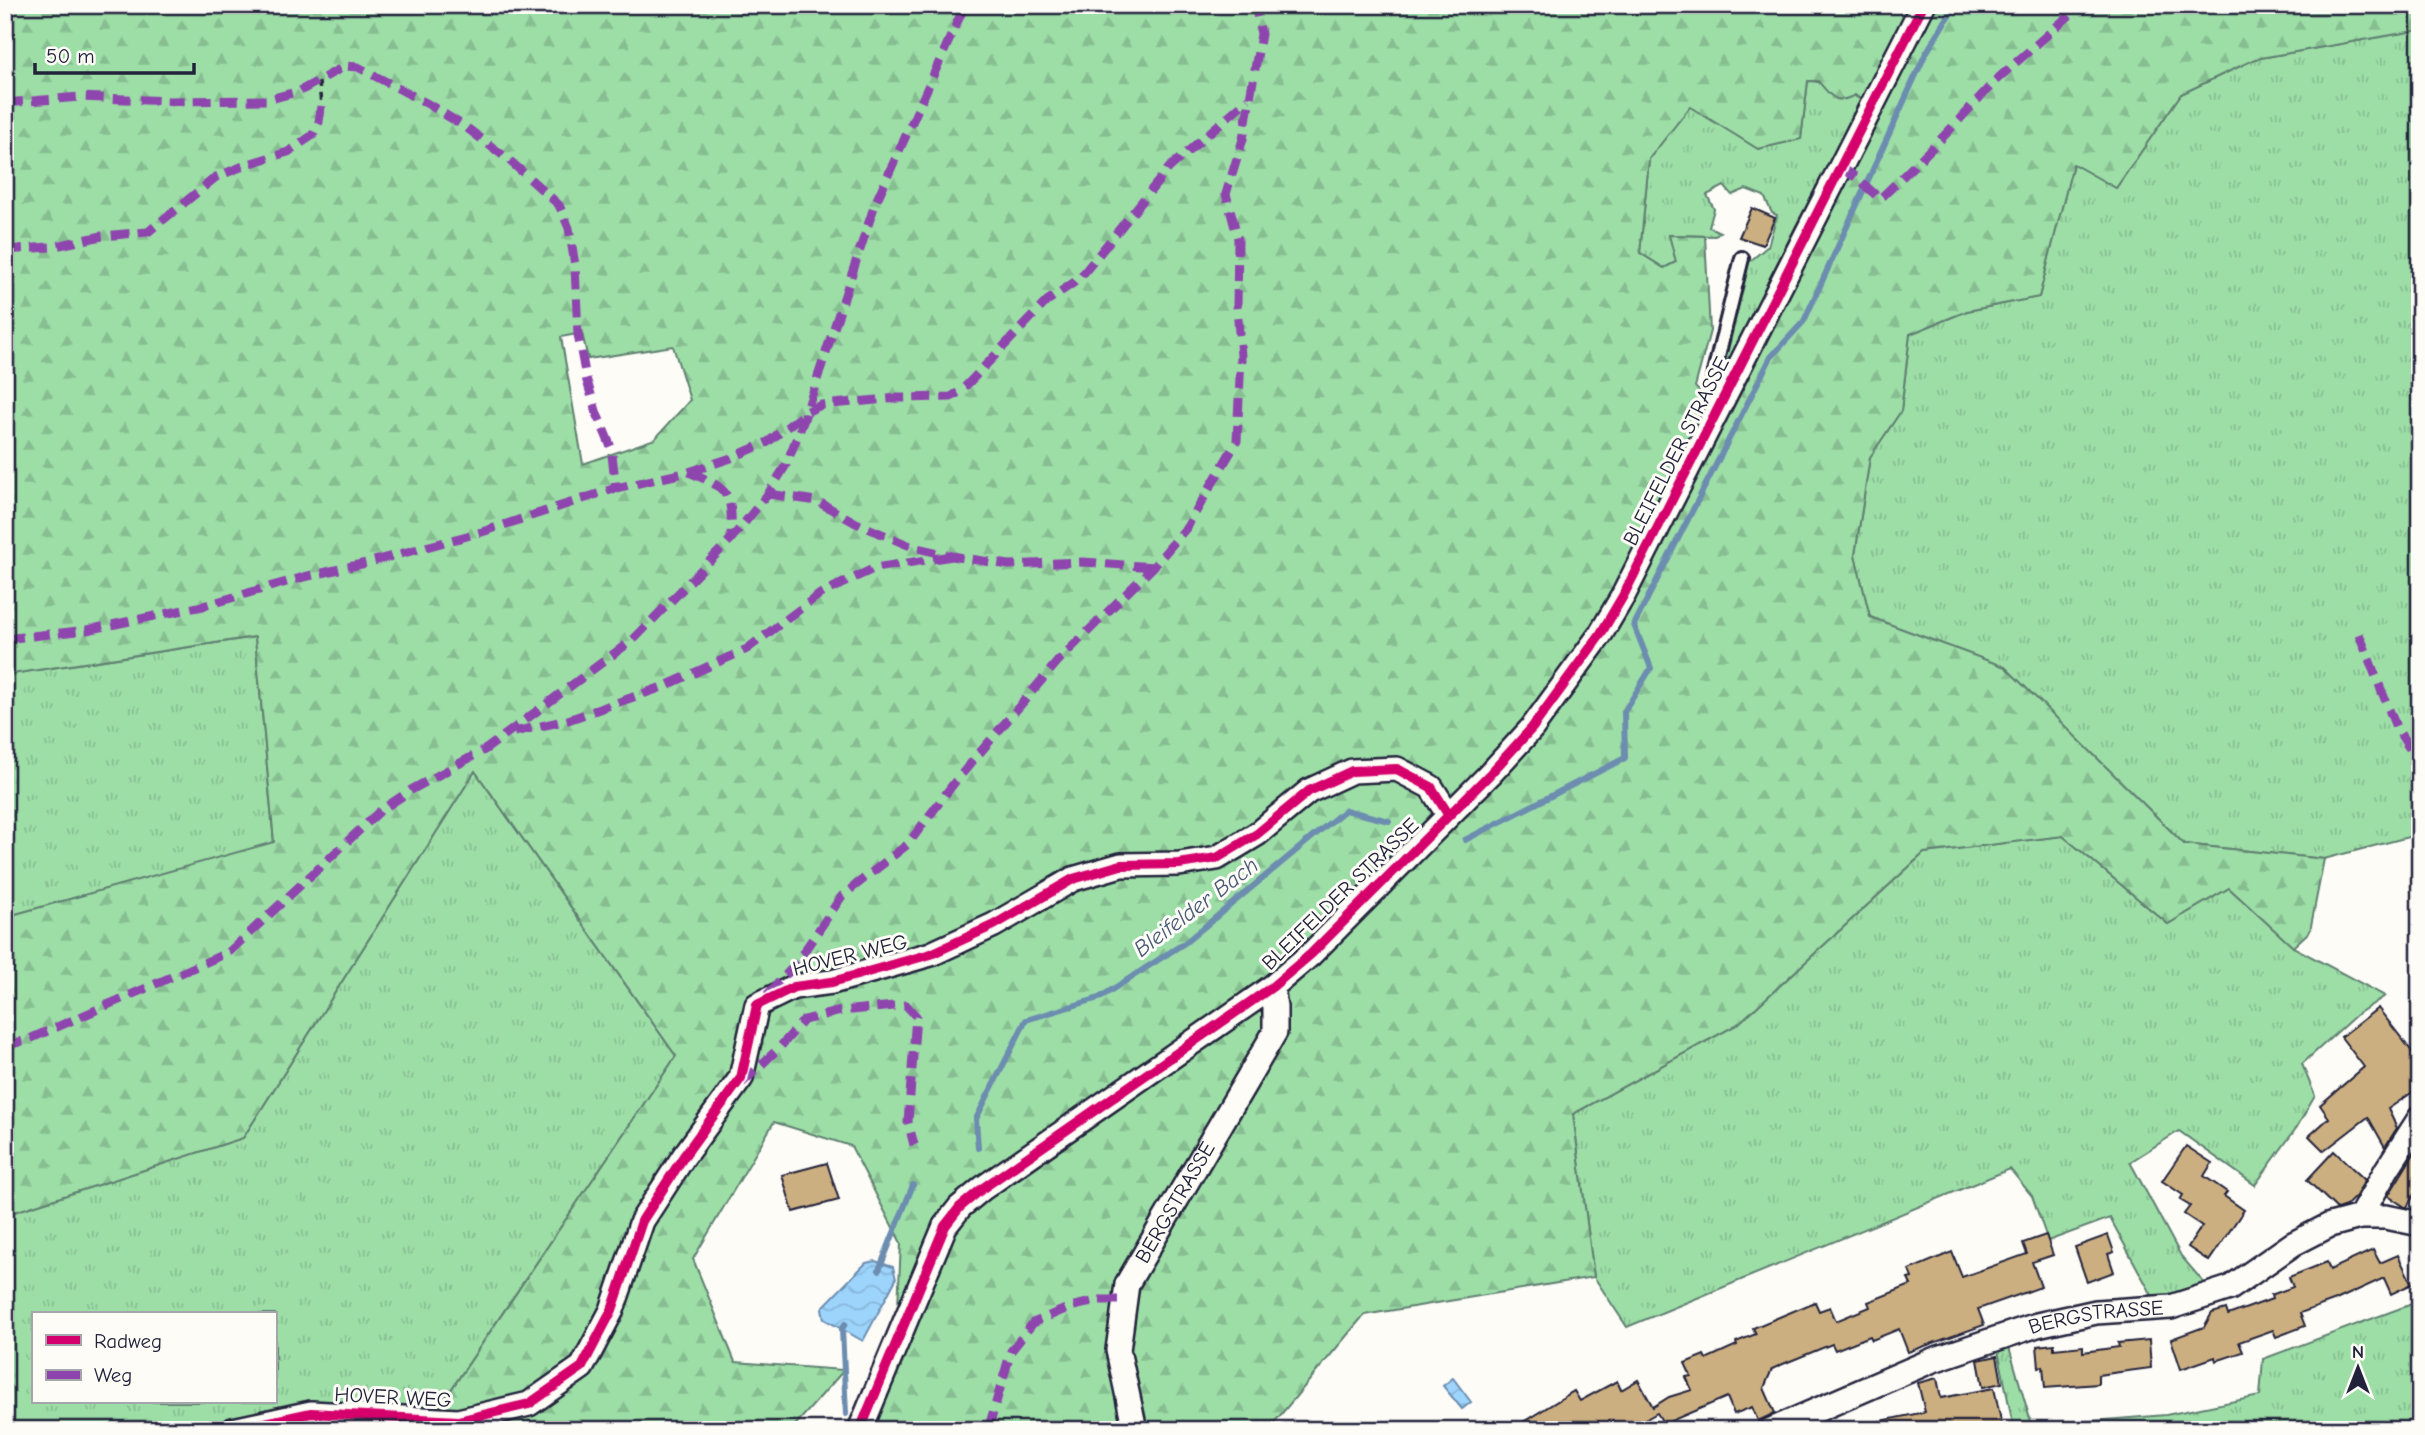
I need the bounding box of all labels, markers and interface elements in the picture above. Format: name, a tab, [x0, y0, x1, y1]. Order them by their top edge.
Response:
scale bar	[35, 32, 194, 76]
text: 50 m	[46, 44, 95, 68]
street label: BLEIFELDER STRASSE	[1618, 353, 1734, 549]
street label: BLEIFELDER STRASSE	[1257, 813, 1423, 975]
water label: Bleifelder Bach	[1128, 851, 1264, 963]
street label: HOVER WEG	[790, 929, 910, 981]
street label: BERGSTRASSE	[1130, 1138, 1220, 1267]
street label: BERGSTRASSE	[2025, 1296, 2164, 1339]
legend	[32, 1312, 276, 1404]
text: Radweg	[94, 1329, 162, 1353]
north arrow	[2324, 1334, 2394, 1404]
text: N	[2352, 1341, 2364, 1363]
text: Weg	[94, 1363, 132, 1387]
street label: HOVER WEG	[334, 1382, 452, 1412]

